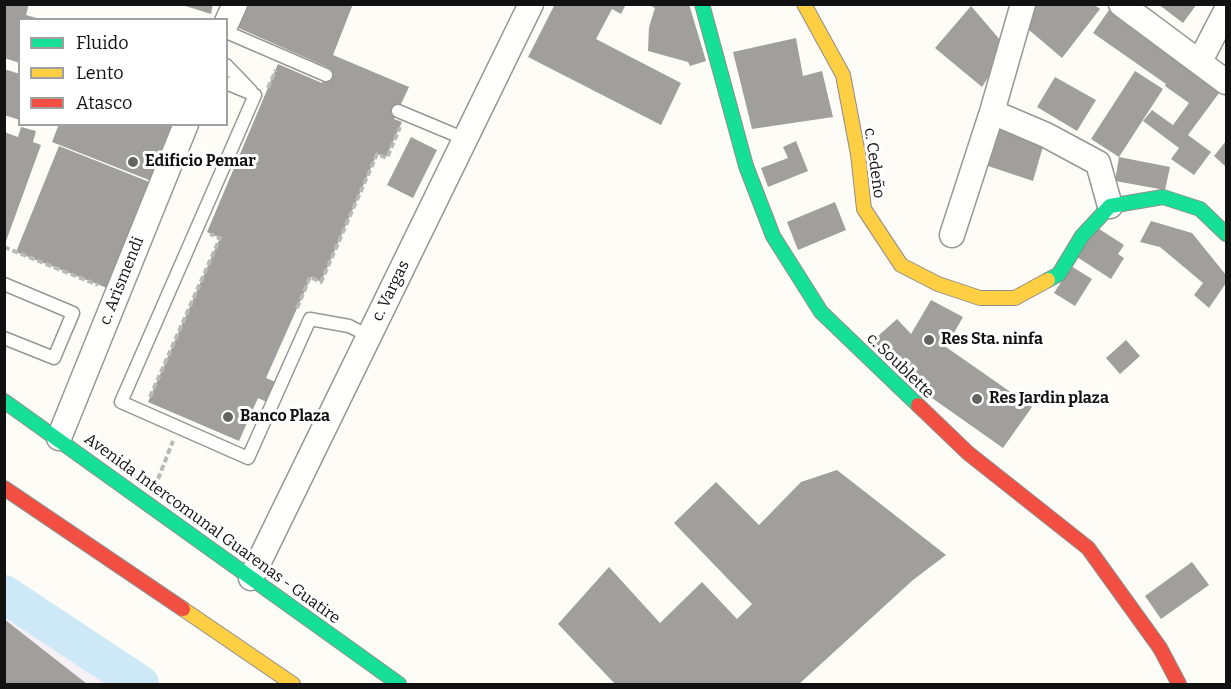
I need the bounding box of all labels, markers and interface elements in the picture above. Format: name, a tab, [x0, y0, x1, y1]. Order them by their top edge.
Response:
legend	[18, 18, 228, 126]
text: Fluido	[76, 32, 129, 54]
text: Lento	[76, 62, 124, 84]
text: Atasco	[76, 92, 132, 114]
street label: c. Cedeño	[860, 127, 888, 199]
place label: Edificio Pemar	[145, 152, 256, 172]
marker: Edificio Pemar	[126, 155, 140, 169]
street label: c. Arismendi	[96, 234, 148, 328]
street label: c. Vargas	[368, 257, 414, 325]
street label: c. Soublette	[862, 329, 938, 403]
place label: Res Sta. ninfa	[941, 330, 1043, 350]
marker: Res Sta. ninfa	[922, 333, 936, 347]
place label: Res Jardin plaza	[989, 389, 1109, 409]
marker: Res Jardin plaza	[970, 392, 984, 406]
place label: Banco Plaza	[240, 407, 330, 427]
marker: Banco Plaza	[221, 410, 235, 424]
street label: Avenida Intercomunal Guarenas - Guatire	[80, 430, 344, 628]

